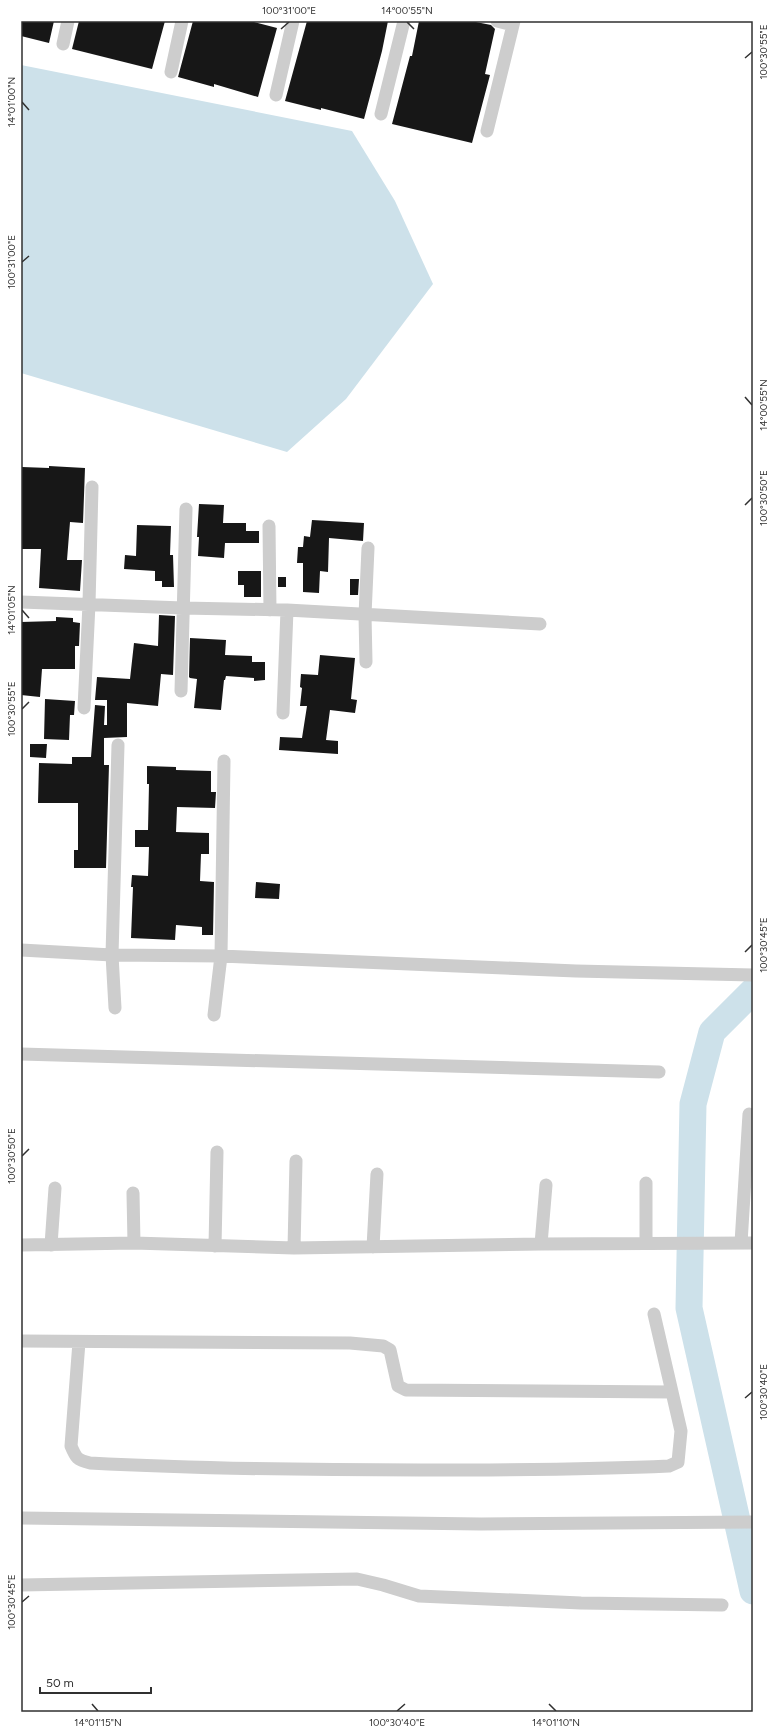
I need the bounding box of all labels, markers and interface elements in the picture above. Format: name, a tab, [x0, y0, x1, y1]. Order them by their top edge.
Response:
text: 100°31'00"E	[262, 4, 316, 17]
text: 14°00'55"N	[381, 4, 433, 17]
text: 100°30'55"E	[757, 24, 770, 80]
text: 14°01'00"N	[5, 77, 18, 127]
text: 100°31'00"E	[5, 235, 18, 289]
text: 14°00'55"N	[757, 379, 770, 431]
text: 100°30'50"E	[757, 470, 770, 526]
text: 14°01'05"N	[5, 585, 18, 635]
text: 100°30'55"E	[5, 681, 18, 737]
text: 100°30'45"E	[757, 917, 770, 973]
text: 100°30'50"E	[5, 1128, 18, 1184]
text: 100°30'40"E	[757, 1364, 770, 1420]
text: 100°30'45"E	[5, 1574, 18, 1630]
scale bar	[40, 1669, 151, 1695]
text: 50 m	[46, 1676, 74, 1690]
text: 14°01'15"N	[74, 1716, 122, 1729]
text: 100°30'40"E	[369, 1716, 425, 1729]
text: 14°01'10"N	[532, 1716, 580, 1729]

